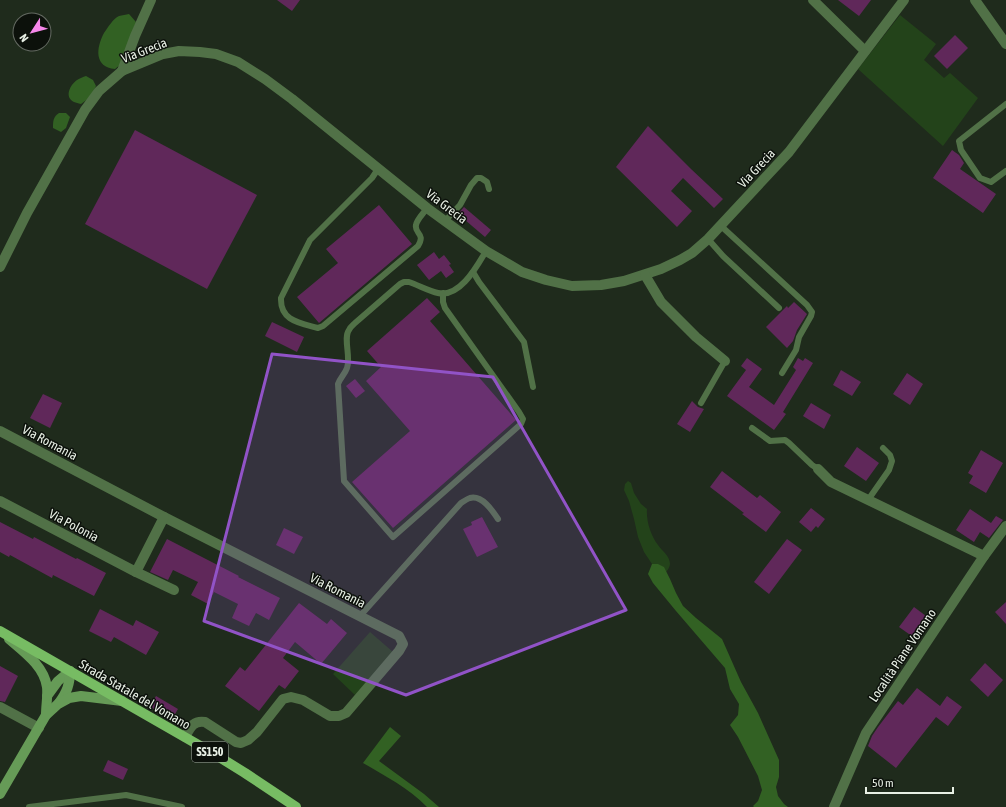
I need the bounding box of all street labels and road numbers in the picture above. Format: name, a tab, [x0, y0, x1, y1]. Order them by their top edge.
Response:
street label: Via Grecia	[119, 35, 169, 66]
street label: Via Grecia	[735, 146, 778, 191]
street label: Via Grecia	[423, 186, 470, 227]
street label: Via Romania	[20, 422, 80, 463]
street label: Via Polonia	[46, 506, 101, 545]
street label: Via Romania	[307, 570, 368, 611]
street label: Località Piane Vomano	[866, 606, 939, 705]
street label: Strada Statale del Vomano	[76, 656, 193, 732]
road number: SS150	[192, 742, 228, 762]

